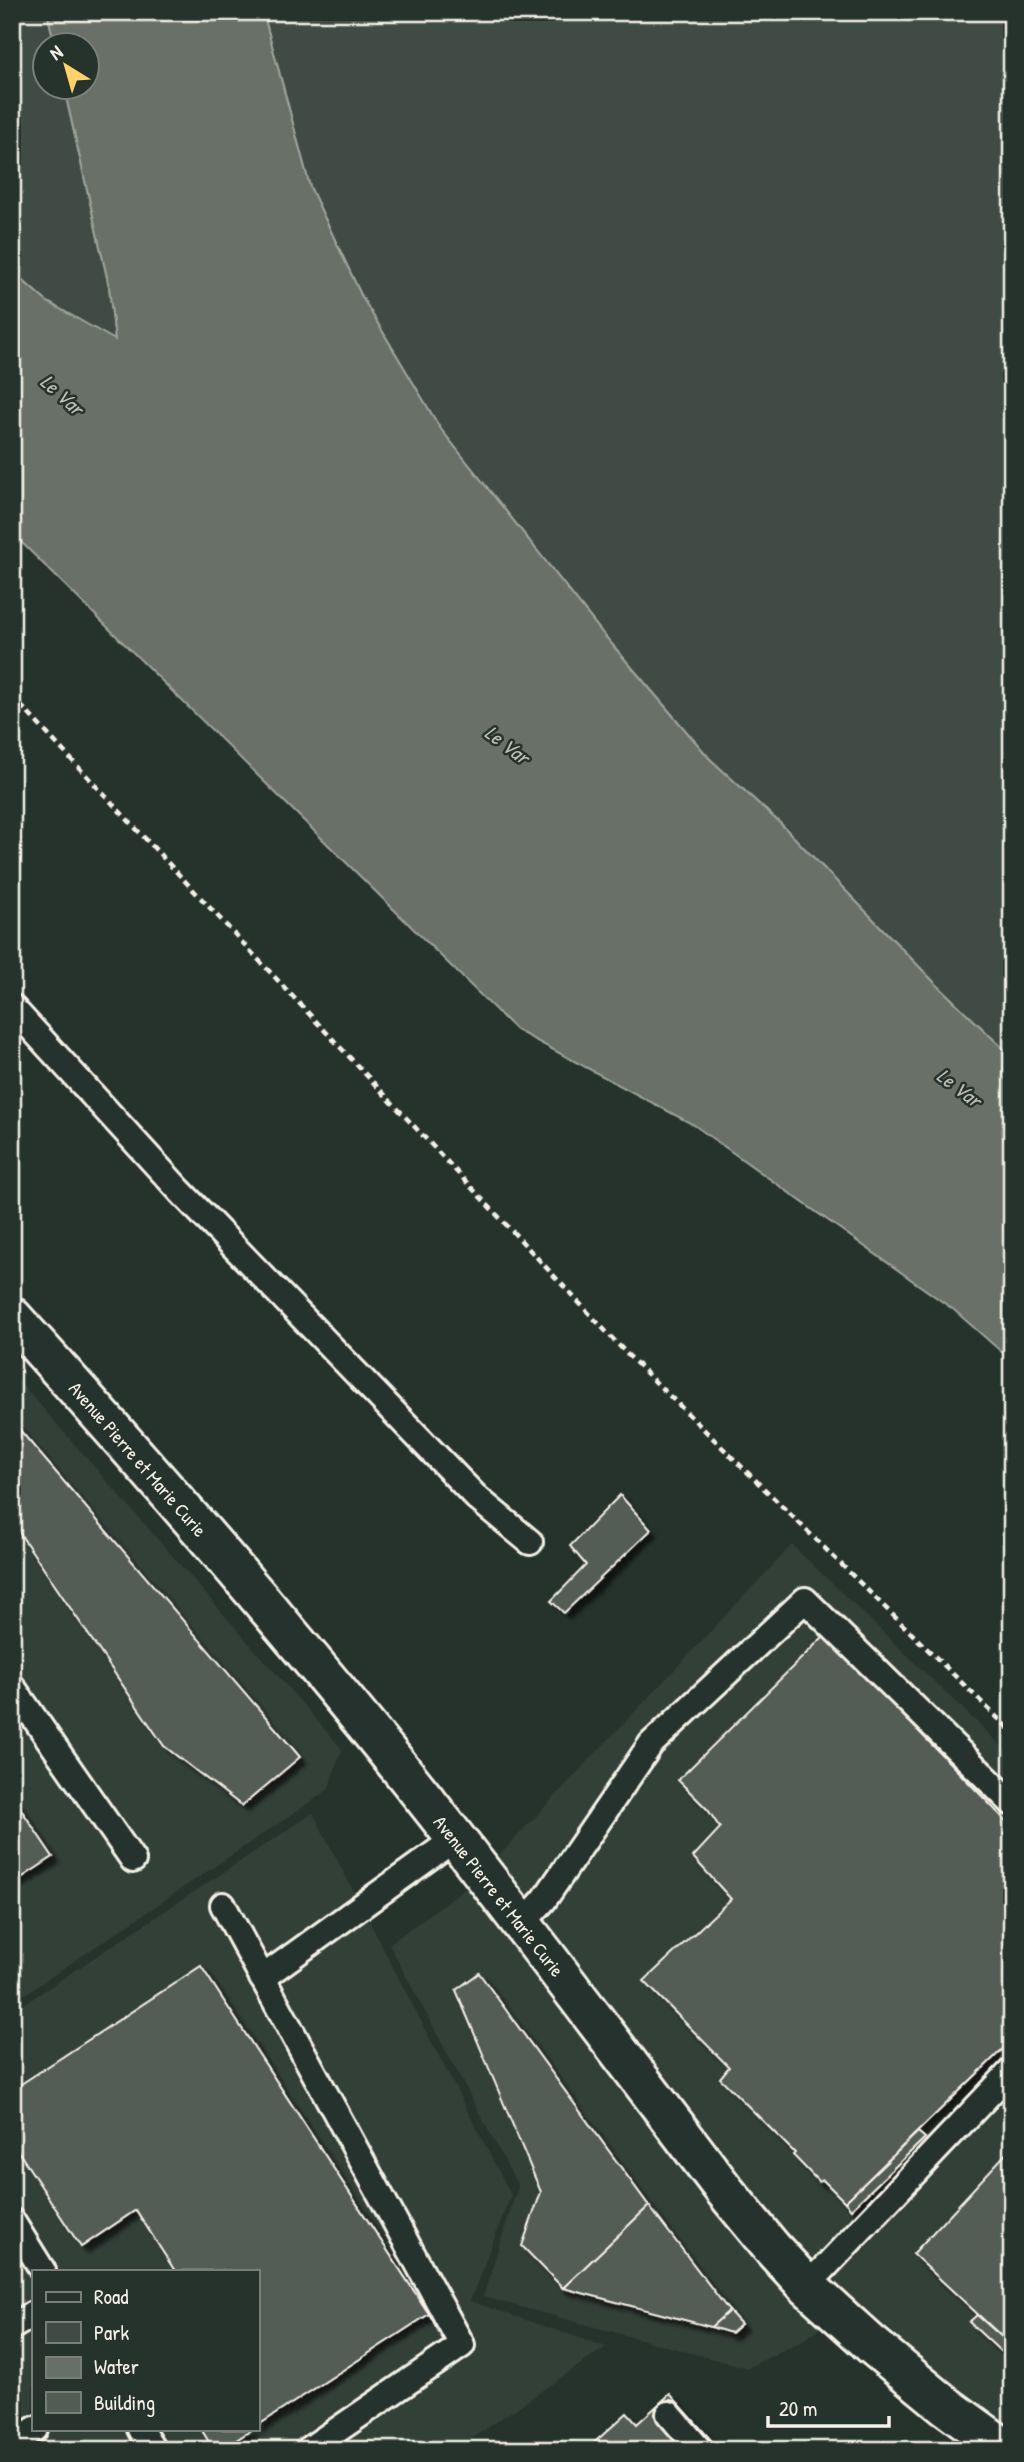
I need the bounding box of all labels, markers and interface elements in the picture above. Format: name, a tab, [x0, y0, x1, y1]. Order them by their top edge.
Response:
north arrow	[32, 32, 102, 102]
text: N	[44, 39, 68, 66]
water label: Le Var	[34, 367, 92, 424]
water label: Le Var	[479, 718, 538, 773]
water label: Le Var	[931, 1061, 990, 1116]
street label: Avenue Pierre et Marie Curie	[63, 1376, 213, 1543]
street label: Avenue Pierre et Marie Curie	[428, 1810, 570, 1982]
legend	[32, 2270, 259, 2430]
text: Road	[94, 2282, 128, 2311]
text: Park	[94, 2318, 129, 2347]
text: Water	[94, 2352, 139, 2381]
scale bar	[768, 2385, 889, 2429]
text: Building	[94, 2388, 155, 2417]
text: 20 m	[779, 2394, 817, 2423]

